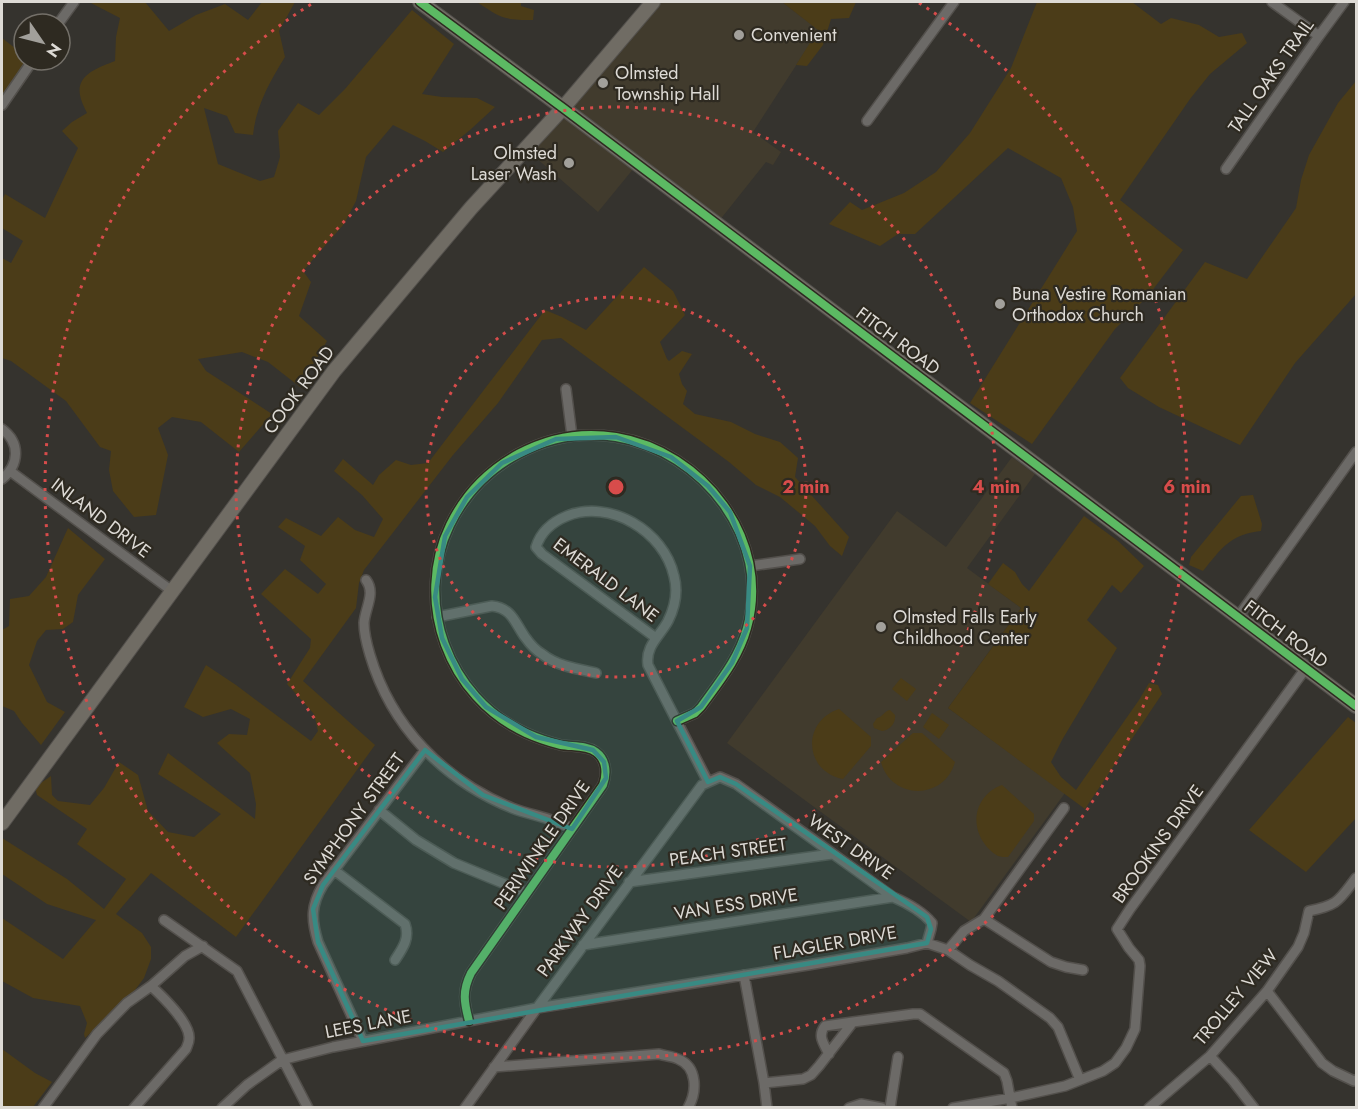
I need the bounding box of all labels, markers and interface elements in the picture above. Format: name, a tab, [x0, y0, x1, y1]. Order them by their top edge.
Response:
north arrow	[12, 12, 72, 72]
street label: TALL OAKS TRAIL	[1222, 14, 1320, 138]
place label: Convenient	[751, 22, 837, 48]
marker: Convenient	[732, 28, 746, 42]
text: N	[41, 39, 67, 62]
place label: Olmsted Township Hall	[615, 60, 720, 107]
marker: Olmsted Township Hall	[596, 76, 610, 90]
place label: Olmsted Laser Wash	[471, 140, 557, 187]
marker: Olmsted Laser Wash	[562, 156, 576, 170]
place label: Buna Vestire Romanian Orthodox Church	[1012, 281, 1186, 328]
marker: Buna Vestire Romanian Orthodox Church	[993, 297, 1007, 311]
street label: FITCH ROAD	[850, 301, 946, 381]
street label: COOK ROAD	[257, 341, 341, 439]
street label: INLAND DRIVE	[46, 472, 156, 564]
text: 2 min	[782, 474, 830, 500]
text: 4 min	[972, 474, 1020, 500]
text: 6 min	[1163, 474, 1211, 500]
centre of rings	[606, 477, 626, 497]
street label: EMERALD LANE	[548, 532, 664, 628]
street label: FITCH ROAD	[1238, 594, 1334, 674]
place label: Olmsted Falls Early Childhood Center	[893, 604, 1037, 651]
marker: Olmsted Falls Early Childhood Center	[874, 620, 888, 634]
street label: SYMPHONY STREET	[297, 747, 411, 890]
street label: PERIWINKLE DRIVE	[488, 775, 596, 915]
street label: BROOKINS DRIVE	[1106, 779, 1210, 909]
street label: WEST DRIVE	[803, 808, 899, 886]
street label: PEACH STREET	[668, 831, 789, 873]
street label: PARKWAY DRIVE	[531, 860, 629, 982]
street label: VAN ESS DRIVE	[672, 881, 800, 927]
street label: FLAGLER DRIVE	[771, 919, 899, 967]
street label: TROLLEY VIEW	[1188, 943, 1284, 1051]
street label: LEES LANE	[323, 1003, 413, 1045]

